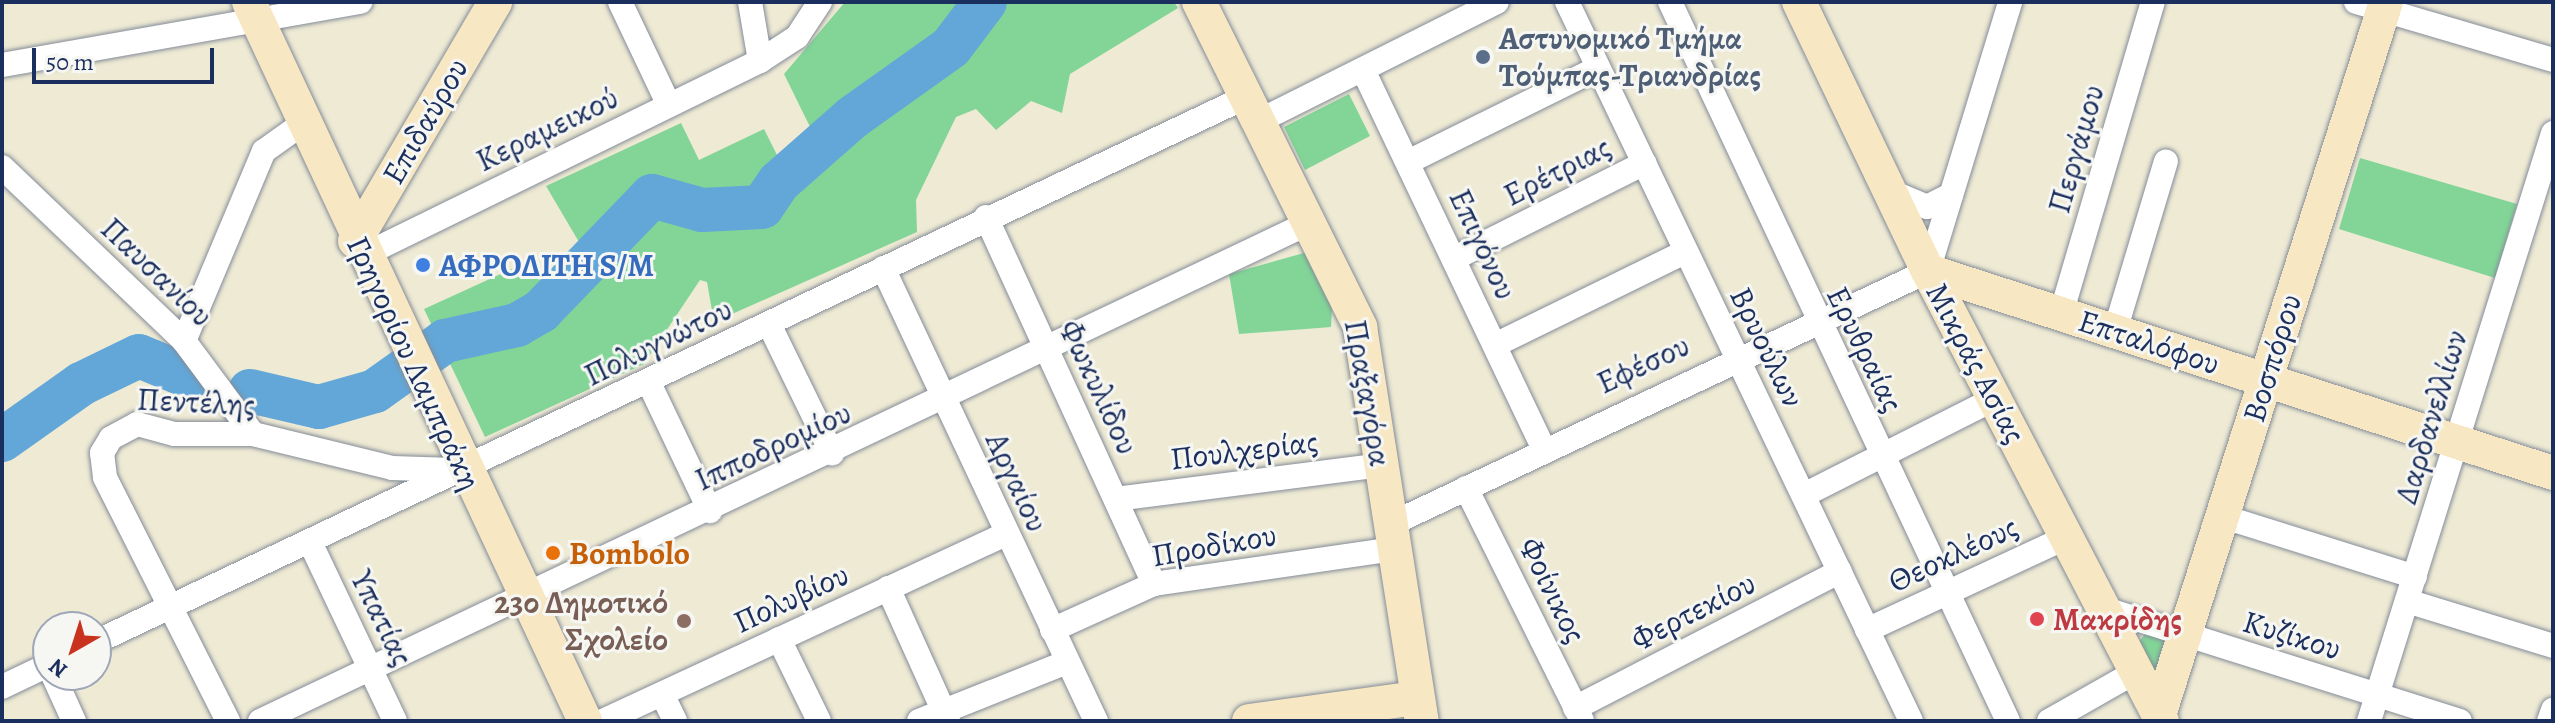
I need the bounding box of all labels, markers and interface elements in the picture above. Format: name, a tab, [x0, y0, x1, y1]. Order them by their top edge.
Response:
place label: Αστυνομικό Τμήμα Τούμπας-Τριανδρίας	[1499, 20, 1761, 95]
scale bar	[36, 32, 218, 82]
text: 50 m	[46, 46, 94, 78]
marker: Αστυνομικό Τμήμα Τούμπας-Τριανδρίας	[1474, 48, 1492, 66]
street label: Επιδαύρου	[374, 51, 476, 191]
street label: Κεραμεικού	[470, 78, 624, 180]
street label: Περγάμου	[2039, 80, 2113, 218]
street label: Ερέτριας	[1497, 128, 1617, 214]
street label: Επιγόνου	[1441, 183, 1525, 305]
street label: Παυσανίου	[93, 209, 221, 335]
street label: Γρηγορίου Λαμπράκη	[338, 230, 490, 496]
place label: ΑΦΡΟΔΙΤΗ S/M	[439, 246, 654, 284]
marker: ΑΦΡΟΔΙΤΗ S/M	[414, 256, 432, 274]
street label: Μικράς Ασίας	[1918, 276, 2034, 450]
street label: Ερυθραίας	[1818, 280, 1912, 418]
street label: Βρυούλων	[1722, 281, 1812, 413]
street label: Βοσπόρου	[2234, 289, 2310, 427]
street label: Πολυγνώτου	[578, 290, 738, 394]
street label: Επταλόφου	[2074, 301, 2224, 383]
street label: Φωκυλίδου	[1051, 314, 1147, 460]
street label: Πραξαγόρα	[1336, 317, 1400, 469]
street label: Εφέσου	[1591, 326, 1695, 402]
street label: Δαρδανελλίων	[2386, 326, 2476, 508]
street label: Πεντέλης	[136, 380, 256, 424]
street label: Ιπποδρομίου	[689, 393, 857, 499]
street label: Πουλχερίας	[1168, 422, 1320, 478]
street label: Αργαίου	[977, 426, 1057, 538]
street label: Θεοκλέους	[1882, 507, 2024, 601]
street label: Προδίκου	[1149, 515, 1279, 575]
street label: Φοίνικος	[1511, 531, 1595, 649]
place label: Bombolo	[569, 534, 690, 572]
marker: Bombolo	[544, 544, 562, 562]
street label: Πολυβίου	[727, 555, 855, 641]
street label: Φερτεκίου	[1624, 563, 1762, 659]
street label: Υπατίας	[342, 564, 422, 672]
place label: 23ο Δημοτικό Σχολείο	[494, 584, 668, 659]
place label: Μακρίδης	[2053, 600, 2182, 638]
street label: Κυζίκου	[2238, 602, 2346, 668]
marker: Μακρίδης	[2028, 610, 2046, 628]
north arrow	[32, 611, 112, 691]
marker: 23ο Δημοτικό Σχολείο	[675, 612, 693, 630]
text: N	[42, 651, 74, 685]

